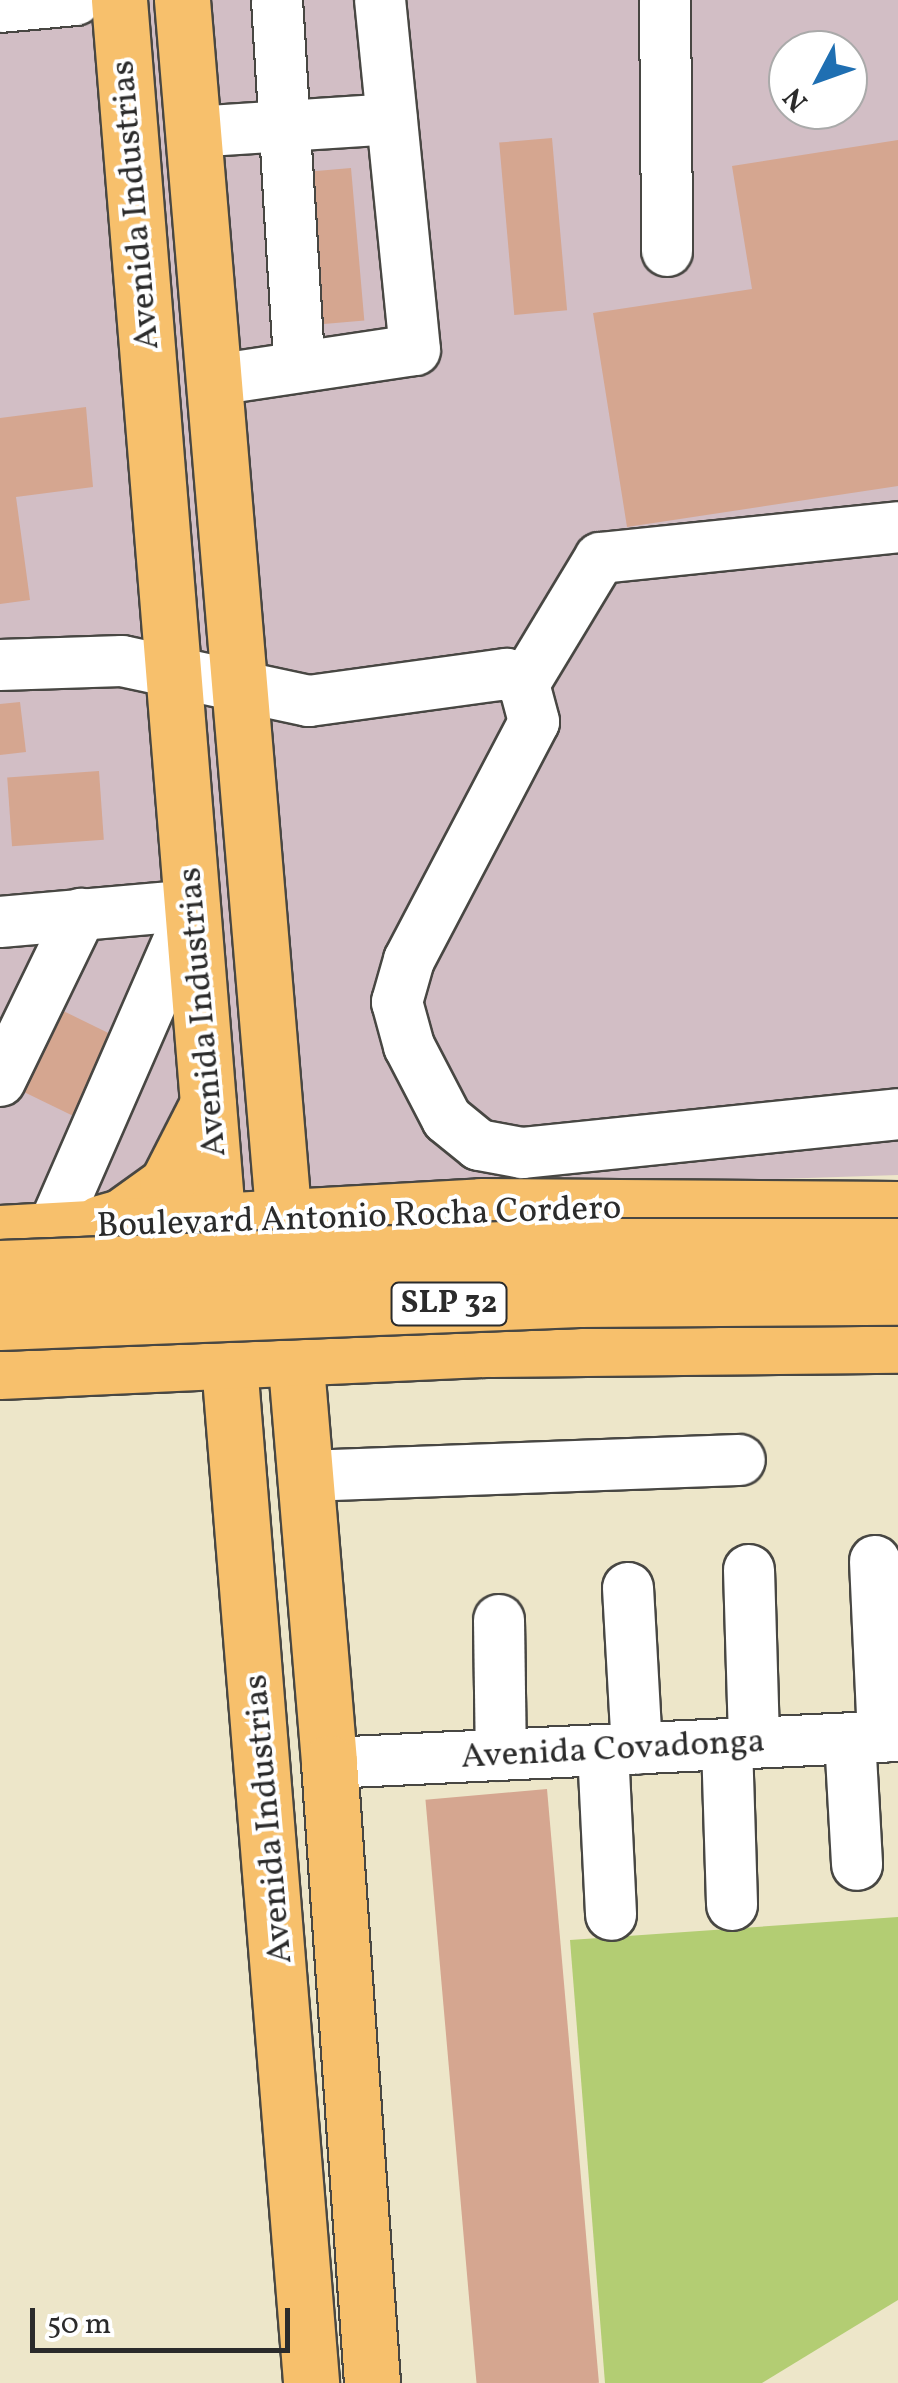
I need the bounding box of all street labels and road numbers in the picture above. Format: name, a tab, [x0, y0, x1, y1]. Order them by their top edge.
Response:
street label: Avenida Industrias	[102, 58, 170, 352]
street label: Avenida Industrias	[169, 865, 237, 1159]
street label: Boulevard Antonio Rocha Cordero	[96, 1188, 622, 1248]
road number: SLP 32	[389, 1277, 509, 1331]
street label: Avenida Industrias	[235, 1672, 303, 1966]
street label: Avenida Covadonga	[460, 1721, 766, 1779]

